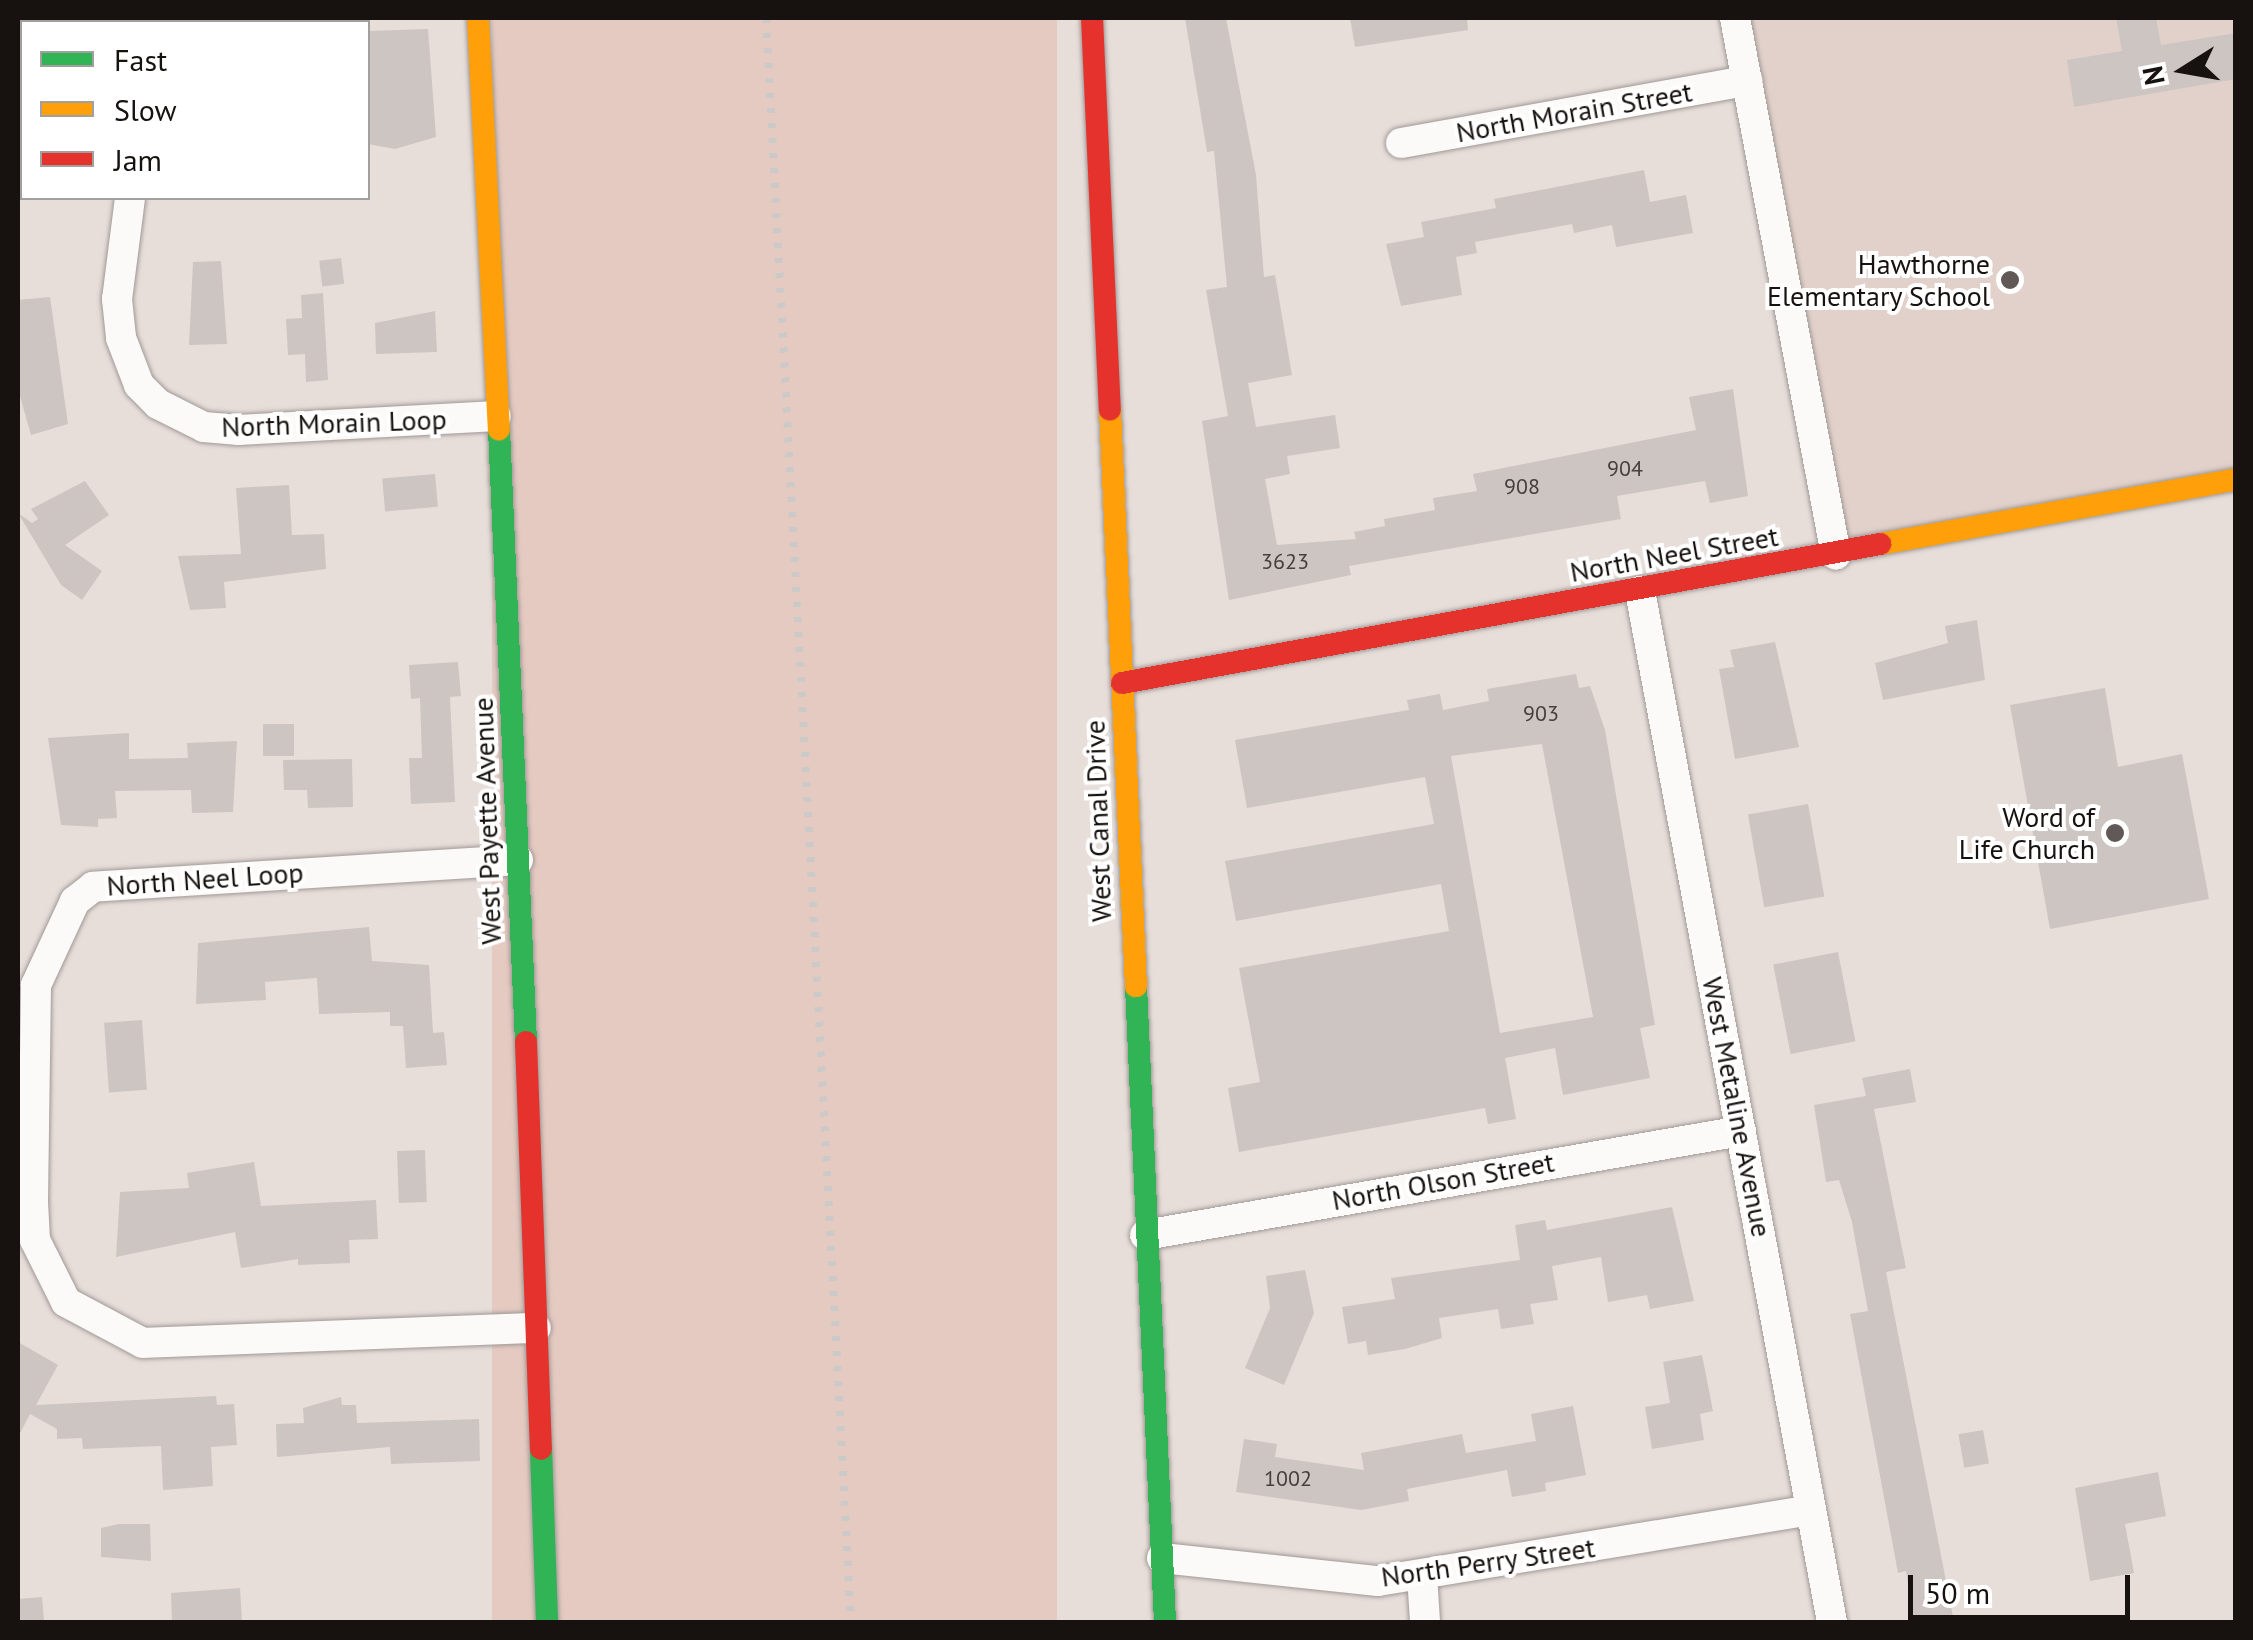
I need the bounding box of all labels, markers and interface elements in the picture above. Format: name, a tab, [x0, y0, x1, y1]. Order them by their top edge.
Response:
legend	[20, 20, 370, 200]
north arrow	[2133, 20, 2233, 120]
text: Fast	[114, 40, 167, 79]
text: N	[2133, 63, 2173, 88]
street label: North Morain Street	[1453, 75, 1695, 149]
text: Slow	[114, 90, 177, 129]
text: Jam	[114, 140, 162, 179]
place label: Hawthorne Elementary School	[1766, 247, 1990, 313]
marker: Hawthorne Elementary School	[1999, 269, 2021, 291]
street label: North Morain Loop	[221, 402, 447, 444]
house number: 904	[1607, 456, 1643, 482]
house number: 908	[1504, 474, 1540, 500]
street label: North Neel Street	[1567, 519, 1781, 589]
house number: 3623	[1261, 549, 1309, 575]
street label: West Payette Avenue	[466, 696, 508, 946]
house number: 903	[1523, 701, 1559, 727]
street label: West Canal Drive	[1078, 719, 1118, 923]
place label: Word of Life Church	[1959, 800, 2095, 866]
marker: Word of Life Church	[2104, 822, 2126, 844]
street label: North Neel Loop	[106, 855, 304, 903]
street label: West Metaline Avenue	[1695, 974, 1779, 1240]
street label: North Olson Street	[1329, 1145, 1557, 1217]
house number: 1002	[1264, 1466, 1312, 1492]
street label: North Perry Street	[1378, 1530, 1598, 1594]
scale bar	[1913, 1555, 2136, 1617]
text: 50 m	[1925, 1573, 1990, 1612]

